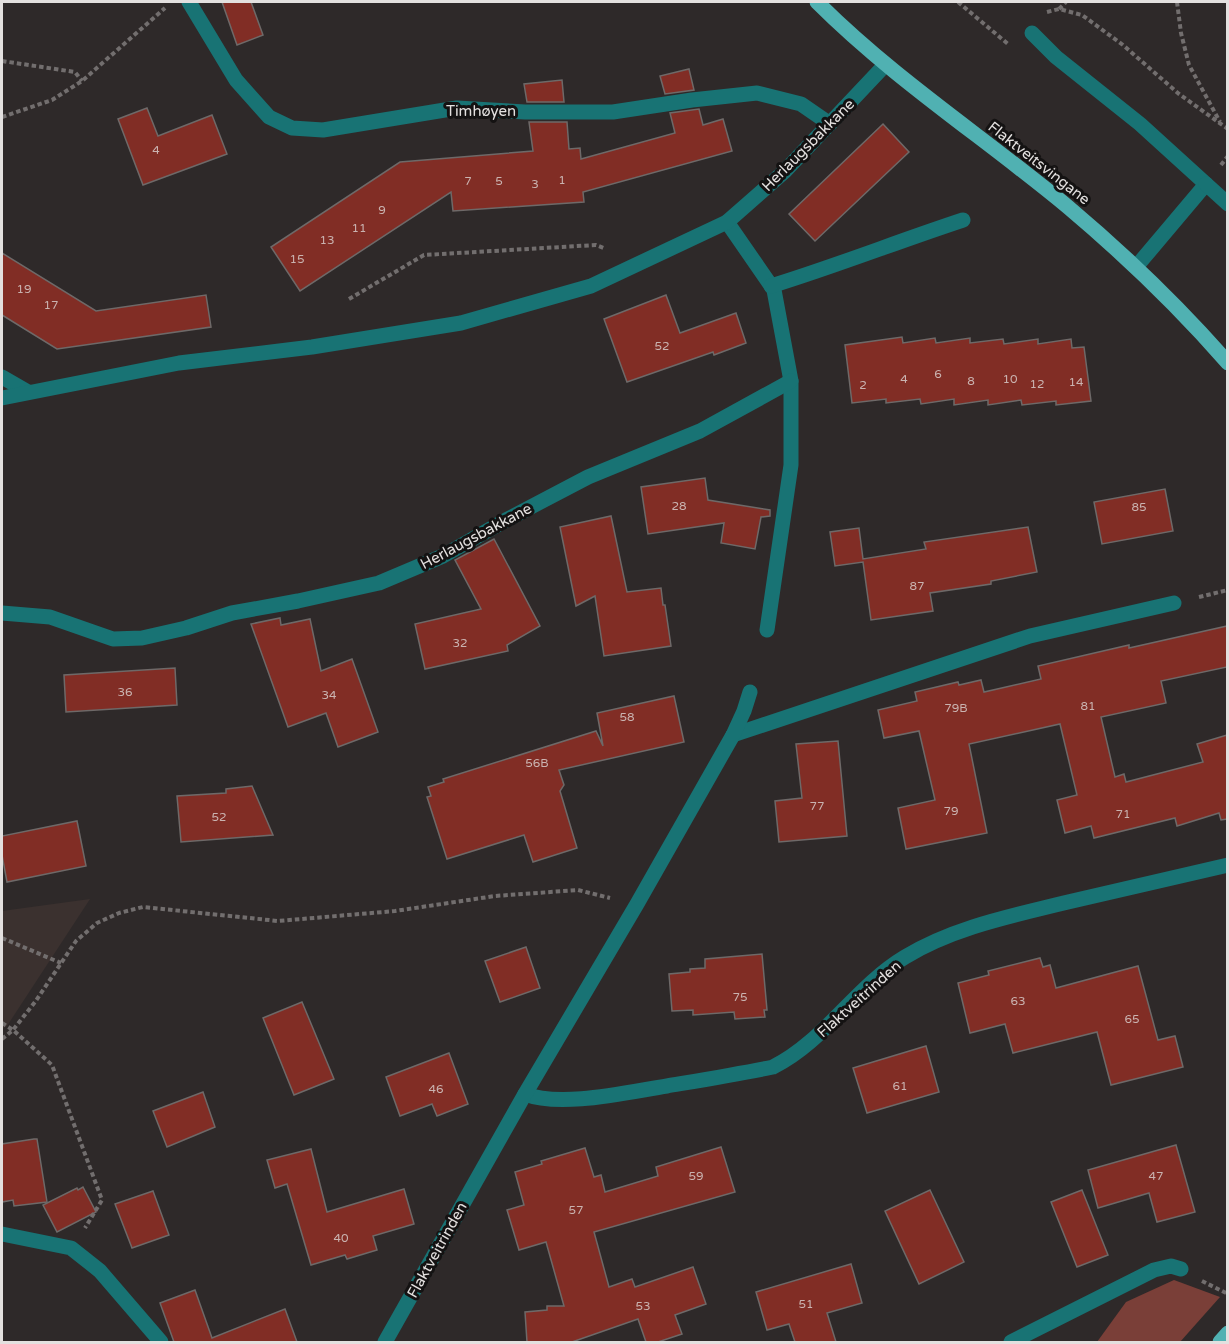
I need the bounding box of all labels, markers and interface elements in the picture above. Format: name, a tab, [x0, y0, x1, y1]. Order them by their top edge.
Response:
street label: Herlaugsbakkane	[758, 95, 858, 195]
street label: Timhøyen	[446, 102, 516, 120]
street label: Flaktveitsvingane	[984, 118, 1094, 208]
house number: 4	[152, 143, 160, 157]
house number: 1	[558, 173, 566, 187]
house number: 7	[464, 174, 472, 188]
house number: 5	[495, 174, 503, 188]
house number: 3	[531, 177, 539, 191]
house number: 9	[378, 203, 386, 217]
house number: 11	[351, 221, 367, 235]
house number: 13	[319, 233, 335, 247]
house number: 15	[289, 252, 305, 266]
house number: 19	[16, 282, 32, 296]
house number: 17	[43, 298, 59, 312]
house number: 52	[654, 339, 670, 353]
house number: 6	[934, 367, 942, 381]
house number: 4	[900, 372, 908, 386]
house number: 10	[1002, 372, 1018, 386]
house number: 8	[967, 374, 975, 388]
house number: 14	[1068, 375, 1084, 389]
house number: 12	[1029, 377, 1045, 391]
house number: 2	[859, 378, 867, 392]
street label: Herlaugsbakkane	[417, 499, 535, 573]
house number: 28	[671, 499, 687, 513]
house number: 85	[1131, 500, 1147, 514]
house number: 87	[909, 579, 925, 593]
house number: 32	[452, 636, 468, 650]
house number: 36	[117, 685, 133, 699]
house number: 34	[321, 688, 337, 702]
house number: 81	[1080, 699, 1096, 713]
house number: 79B	[944, 701, 968, 715]
house number: 58	[619, 710, 635, 724]
house number: 56B	[525, 756, 549, 770]
house number: 77	[809, 799, 825, 813]
house number: 79	[943, 804, 959, 818]
house number: 71	[1115, 807, 1131, 821]
house number: 52	[211, 810, 227, 824]
street label: Flaktveitrinden	[813, 957, 905, 1041]
house number: 75	[732, 990, 748, 1004]
house number: 63	[1010, 994, 1026, 1008]
house number: 65	[1124, 1012, 1140, 1026]
house number: 61	[892, 1079, 908, 1093]
house number: 46	[428, 1082, 444, 1096]
house number: 59	[688, 1169, 704, 1183]
house number: 47	[1148, 1169, 1164, 1183]
street label: Flaktveitrinden	[403, 1199, 471, 1301]
house number: 57	[568, 1203, 584, 1217]
house number: 40	[333, 1231, 349, 1245]
house number: 51	[798, 1297, 814, 1311]
house number: 53	[635, 1299, 651, 1313]

